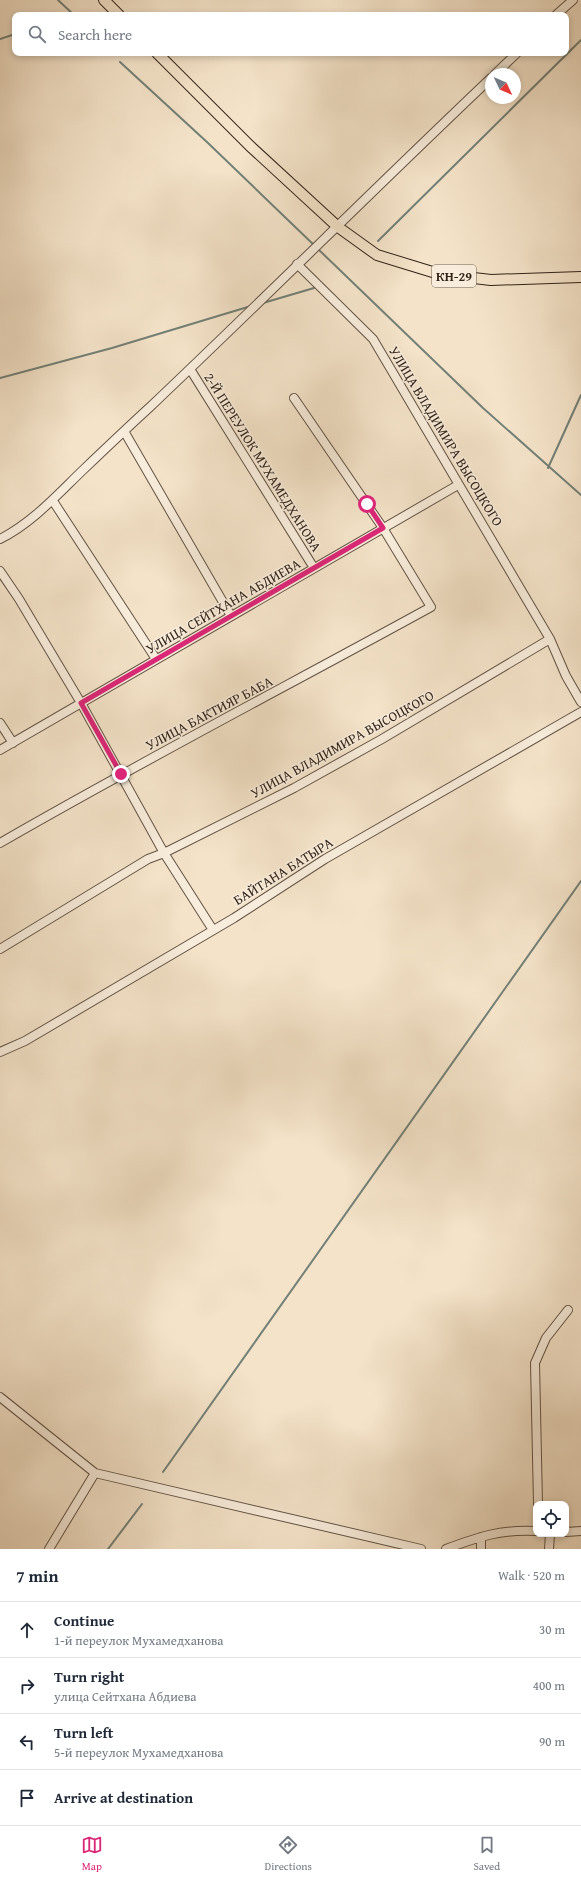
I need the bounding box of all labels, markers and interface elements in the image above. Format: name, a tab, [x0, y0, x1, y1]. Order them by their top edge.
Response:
search box	[12, 12, 569, 56]
icon: search	[26, 23, 48, 45]
text: Search here	[58, 24, 132, 45]
north arrow	[485, 68, 521, 104]
road number: КН-29	[432, 265, 476, 287]
street label: УЛИЦА ВЛАДИМИРА ВЫСОЦКОГО	[384, 342, 508, 530]
street label: 2-Й ПЕРЕУЛОК МУХАМЕДХАНОВА	[200, 369, 327, 556]
route start	[358, 495, 376, 513]
street label: УЛИЦА СЕЙТХАНА АБДИЕВА	[142, 553, 305, 659]
street label: УЛИЦА БАКТИЯР БАБА	[142, 671, 277, 755]
street label: УЛИЦА ВЛАДИМИРА ВЫСОЦКОГО	[247, 685, 437, 803]
route end	[112, 765, 130, 783]
street label: БАЙТАНА БАТЫРА	[229, 832, 337, 910]
map controls	[533, 1501, 569, 1537]
button: locate	[533, 1501, 569, 1537]
text: 7 min	[16, 1563, 58, 1588]
text: Walk · 520 m	[498, 1566, 565, 1585]
text: Continue	[54, 1610, 115, 1631]
icon: ahead	[16, 1619, 38, 1641]
text: 30 m	[539, 1620, 565, 1639]
text: 1-й переулок Мухамедханова	[54, 1631, 224, 1650]
text: Turn right	[54, 1666, 125, 1687]
icon: right	[16, 1675, 38, 1697]
text: 400 m	[533, 1676, 565, 1695]
text: улица Сейтхана Абдиева	[54, 1687, 197, 1706]
text: Turn left	[54, 1722, 113, 1743]
icon: left	[16, 1731, 38, 1753]
text: 90 m	[539, 1732, 565, 1751]
text: 5-й переулок Мухамедханова	[54, 1743, 224, 1762]
icon: arrive	[16, 1787, 38, 1809]
text: Arrive at destination	[54, 1787, 193, 1808]
tab: Map	[81, 1834, 103, 1874]
tab: Directions	[265, 1834, 312, 1874]
tab: Saved	[473, 1834, 500, 1874]

